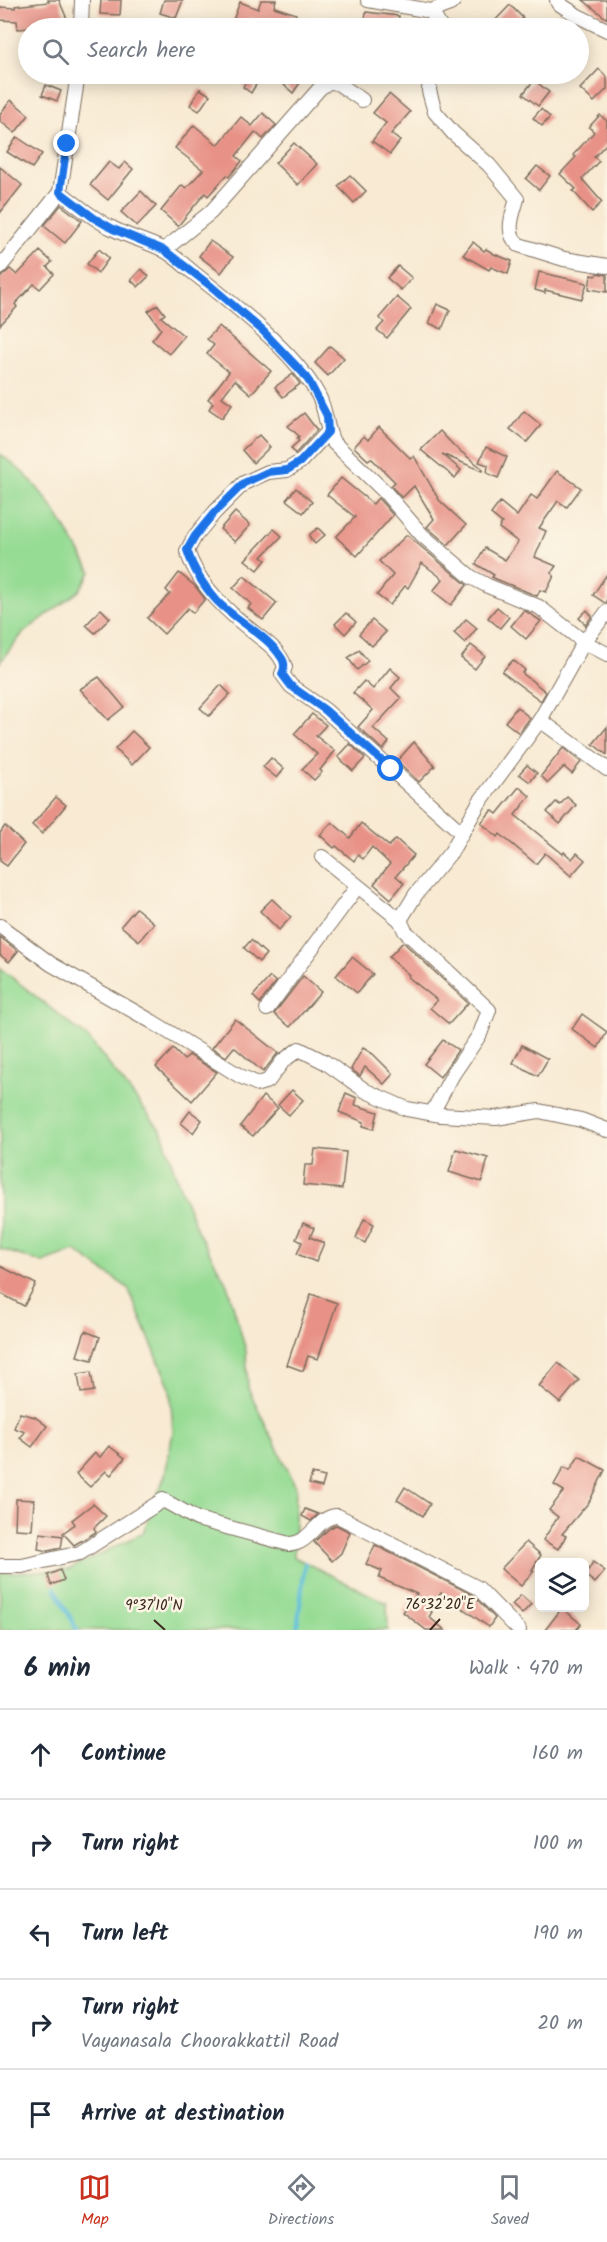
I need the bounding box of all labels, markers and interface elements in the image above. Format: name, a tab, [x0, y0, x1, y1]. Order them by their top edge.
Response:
search box	[18, 18, 589, 84]
text: Search here	[87, 34, 195, 69]
icon: search	[39, 35, 72, 68]
route end	[53, 130, 79, 156]
route start	[377, 755, 403, 781]
map controls	[535, 1558, 589, 1612]
button: layers	[535, 1558, 589, 1612]
text: 76°32'20"E	[405, 1593, 476, 1617]
text: 9°37'10"N	[125, 1594, 183, 1618]
text: 6 min	[24, 1648, 91, 1690]
text: Walk · 470 m	[469, 1653, 583, 1685]
text: Continue	[81, 1737, 166, 1772]
icon: ahead	[24, 1738, 57, 1771]
text: 160 m	[532, 1738, 583, 1770]
text: Turn right	[81, 1827, 179, 1862]
icon: right	[24, 1828, 57, 1861]
text: 100 m	[533, 1828, 583, 1860]
text: Turn left	[81, 1917, 168, 1952]
icon: left	[24, 1918, 57, 1951]
text: 190 m	[533, 1918, 583, 1950]
text: Turn right	[81, 1991, 179, 2026]
icon: right	[24, 2008, 57, 2041]
text: 20 m	[537, 2008, 583, 2040]
text: Vayanasala Choorakkattil Road	[81, 2026, 338, 2058]
text: Arrive at destination	[81, 2097, 284, 2132]
icon: arrive	[24, 2098, 57, 2131]
tab: Map	[78, 2171, 111, 2232]
tab: Directions	[268, 2171, 334, 2232]
tab: Saved	[491, 2171, 529, 2232]

